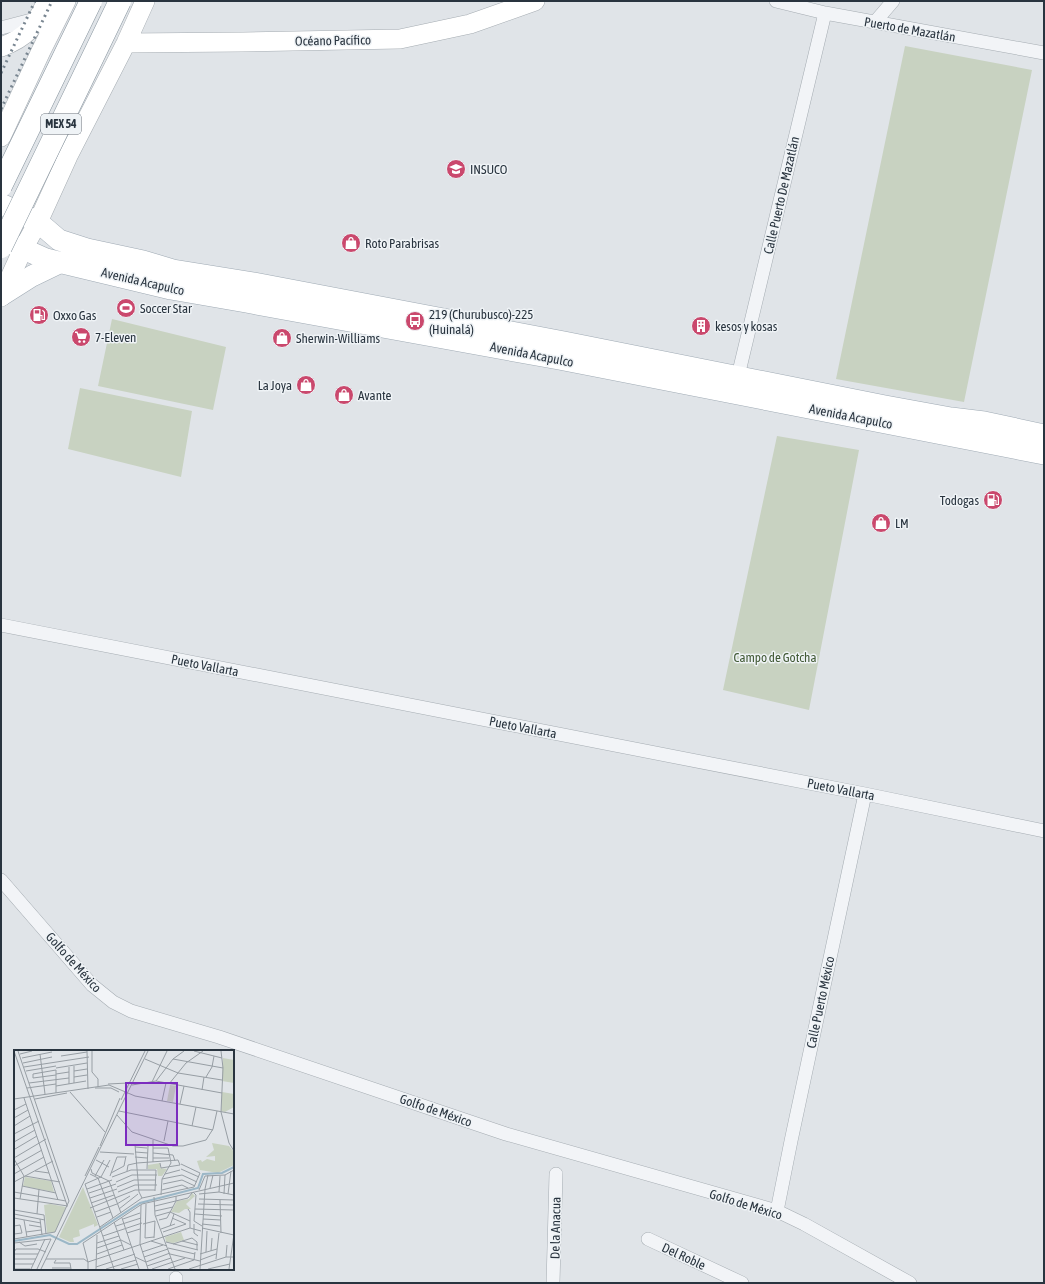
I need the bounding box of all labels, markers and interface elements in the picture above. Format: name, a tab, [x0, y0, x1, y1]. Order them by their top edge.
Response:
street label: Puerto de Mazatlán	[863, 14, 957, 45]
street label: Océano Pacífico	[295, 32, 371, 49]
road number: MEX 54	[41, 114, 81, 134]
street label: Calle Puerto De Mazatlán	[761, 135, 802, 255]
school or university icon: INSUCO	[445, 158, 467, 180]
place label: INSUCO	[470, 162, 508, 177]
shop icon: Roto Parabrisas	[340, 232, 362, 254]
place label: Roto Parabrisas	[365, 236, 440, 251]
street label: Avenida Acapulco	[100, 265, 186, 298]
sports icon: Soccer Star	[115, 297, 137, 319]
place label: Soccer Star	[140, 301, 192, 316]
fuel station icon: Oxxo Gas	[28, 304, 50, 326]
place label: 219 (Churubusco)-225 (Huinalá)	[429, 307, 533, 337]
place label: Oxxo Gas	[53, 308, 97, 323]
bus stop icon: 219 (Churubusco)-225 (Huinalá)	[404, 310, 426, 332]
building icon: kesos y kosas	[690, 315, 712, 337]
place label: kesos y kosas	[715, 319, 778, 334]
supermarket icon: 7-Eleven	[70, 326, 92, 348]
shop icon: Sherwin-Williams	[271, 327, 293, 349]
place label: 7-Eleven	[95, 330, 136, 345]
place label: Sherwin-Williams	[296, 331, 381, 346]
street label: Avenida Acapulco	[489, 339, 575, 370]
shop icon: La Joya	[295, 374, 317, 396]
place label: La Joya	[258, 378, 292, 393]
shop icon: Avante	[333, 384, 355, 406]
place label: Avante	[358, 388, 392, 403]
street label: Avenida Acapulco	[808, 401, 894, 432]
fuel station icon: Todogas	[982, 489, 1004, 511]
place label: Todogas	[940, 493, 979, 508]
shop icon: LM	[870, 512, 892, 534]
place label: LM	[895, 516, 909, 531]
park label: Campo de Gotcha	[734, 650, 816, 665]
street label: Pueto Vallarta	[170, 652, 240, 679]
street label: Pueto Vallarta	[488, 714, 558, 741]
street label: Pueto Vallarta	[806, 776, 876, 803]
street label: Golfo de México	[43, 929, 104, 995]
street label: Calle Puerto México	[803, 955, 838, 1050]
inset map	[14, 1050, 234, 1270]
street label: Golfo de México	[398, 1091, 474, 1130]
street label: Golfo de México	[708, 1186, 784, 1223]
street label: De la Anacua	[547, 1197, 564, 1259]
street label: Del Roble	[660, 1240, 708, 1273]

